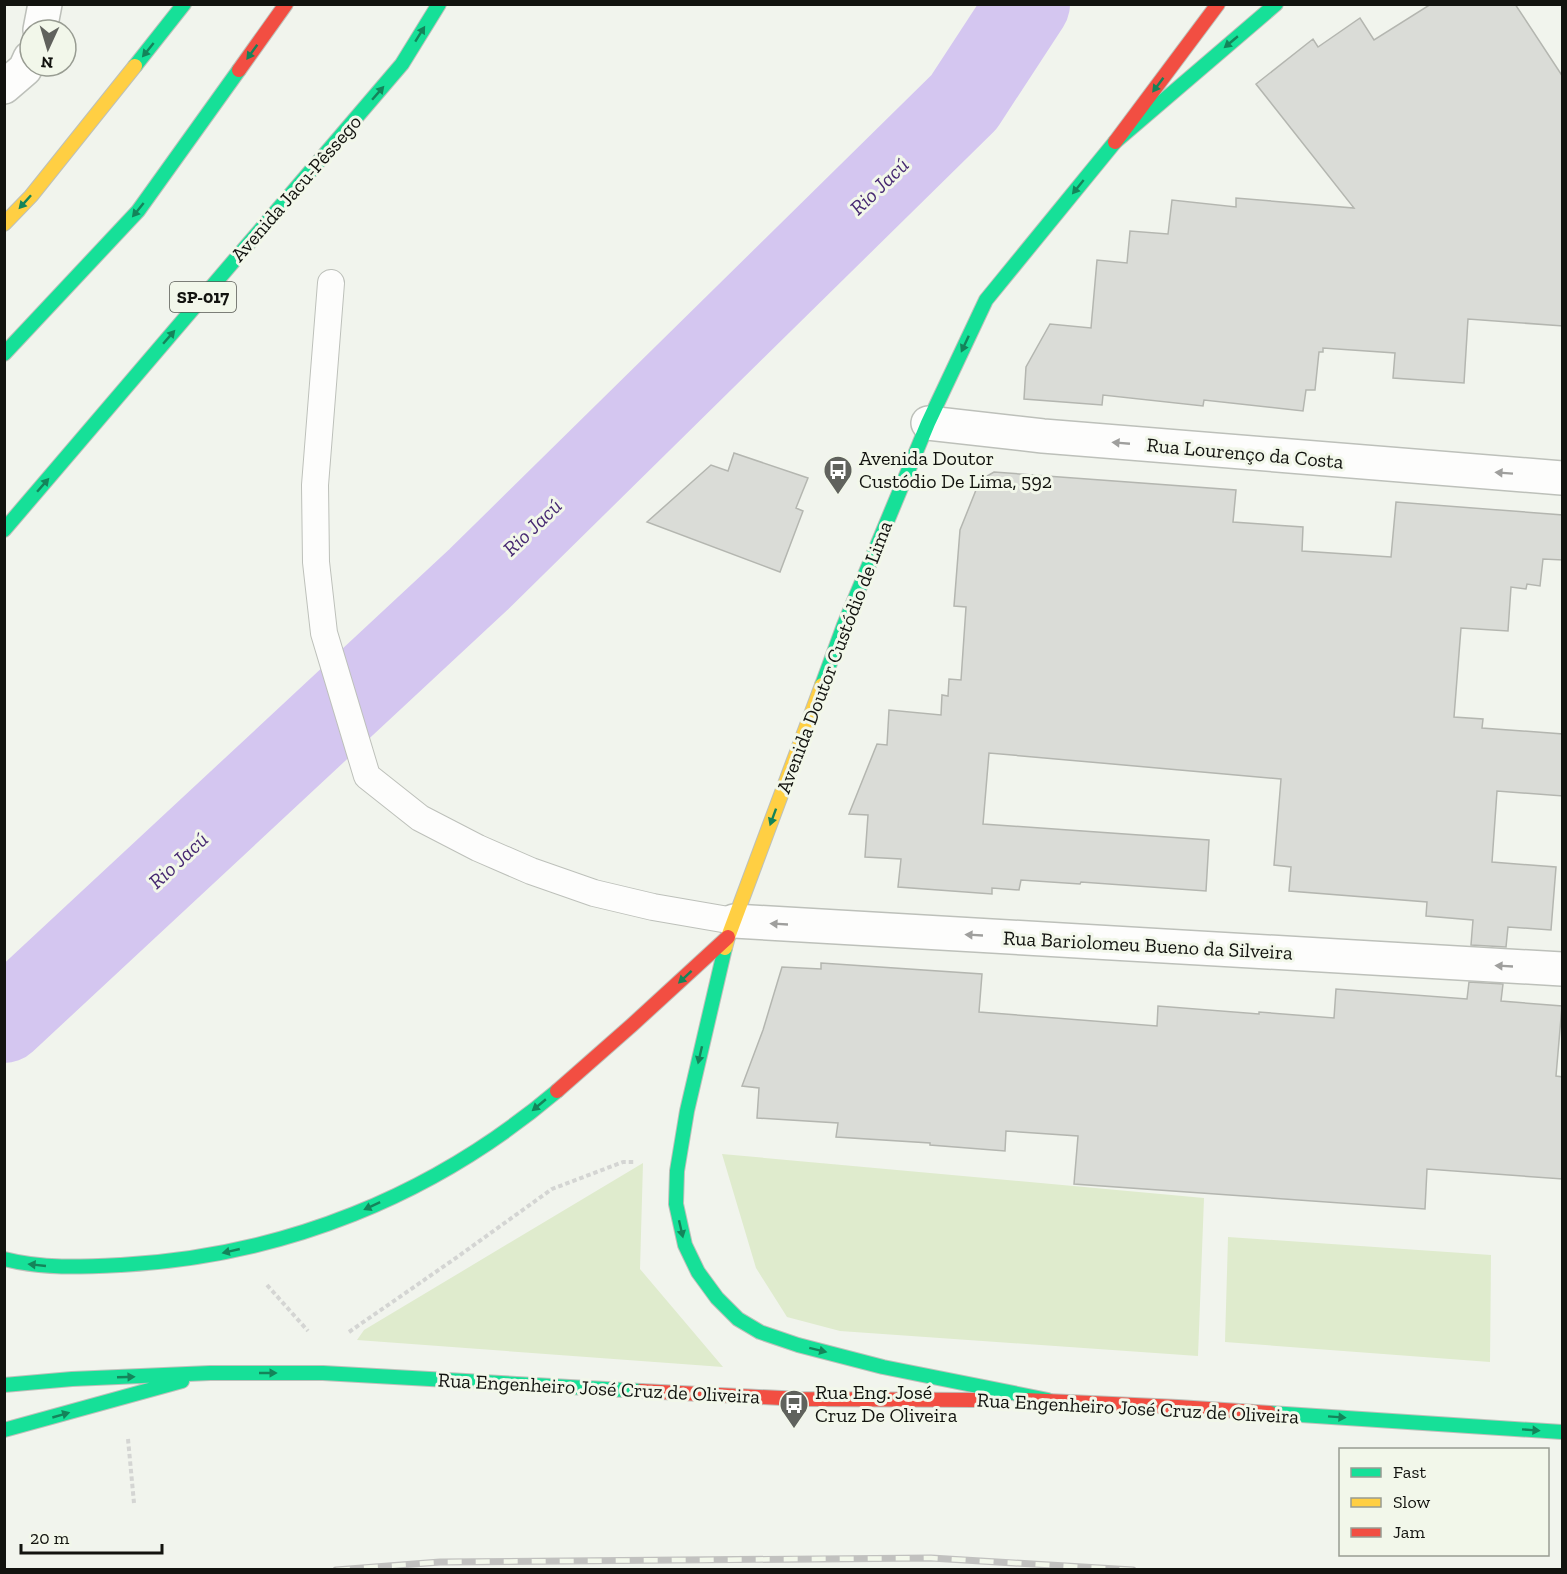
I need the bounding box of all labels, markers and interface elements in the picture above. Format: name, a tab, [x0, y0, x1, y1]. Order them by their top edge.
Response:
north arrow	[18, 18, 78, 78]
one-way arrow	[415, 26, 426, 42]
one-way arrow	[1223, 36, 1239, 49]
one-way arrow	[141, 42, 154, 58]
one-way arrow	[247, 44, 258, 60]
text: N	[40, 53, 54, 72]
one-way arrow	[1152, 77, 1164, 92]
one-way arrow	[371, 86, 384, 101]
street label: Avenida Jacu-Pêssego	[226, 110, 366, 266]
water label: Rio Jacú	[844, 152, 914, 220]
one-way arrow	[1072, 179, 1085, 194]
one-way arrow	[19, 194, 32, 209]
one-way arrow	[132, 202, 145, 217]
road number: SP-017	[170, 282, 236, 312]
one-way arrow	[162, 330, 175, 345]
one-way arrow	[960, 336, 969, 353]
street label: Rua Lourenço da Costa	[1146, 432, 1345, 474]
one-way arrow	[1112, 438, 1131, 448]
place label: Avenida Doutor Custódio De Lima, 592	[859, 446, 1052, 493]
bus stop icon: Avenida Doutor Custódio De Lima, 592	[822, 454, 854, 496]
one-way arrow	[1495, 468, 1514, 478]
one-way arrow	[36, 477, 49, 493]
water label: Rio Jacú	[497, 493, 567, 561]
street label: Avenida Doutor Custódio de Lima	[771, 517, 897, 797]
one-way arrow	[767, 808, 777, 826]
water label: Rio Jacú	[143, 826, 213, 894]
one-way arrow	[770, 919, 789, 928]
street label: Rua Bariolomeu Bueno da Silveira	[1003, 925, 1294, 965]
one-way arrow	[964, 931, 983, 940]
one-way arrow	[1495, 961, 1514, 971]
one-way arrow	[678, 970, 693, 984]
one-way arrow	[695, 1046, 705, 1065]
one-way arrow	[531, 1098, 546, 1111]
one-way arrow	[364, 1202, 381, 1211]
one-way arrow	[677, 1220, 687, 1238]
one-way arrow	[221, 1247, 240, 1257]
one-way arrow	[27, 1260, 46, 1270]
one-way arrow	[809, 1346, 827, 1356]
one-way arrow	[259, 1368, 278, 1378]
street label: Rua Engenheiro José Cruz de Oliveira	[437, 1368, 761, 1408]
one-way arrow	[116, 1372, 135, 1381]
place label: Rua Eng. José Cruz De Oliveira	[815, 1380, 958, 1427]
bus stop icon: Rua Eng. José Cruz De Oliveira	[778, 1388, 810, 1430]
street label: Rua Engenheiro José Cruz de Oliveira	[976, 1388, 1300, 1428]
one-way arrow	[52, 1410, 70, 1419]
one-way arrow	[1327, 1413, 1346, 1422]
one-way arrow	[1522, 1425, 1541, 1435]
legend	[1339, 1448, 1549, 1556]
text: Fast	[1393, 1461, 1426, 1483]
text: Slow	[1393, 1491, 1430, 1513]
scale bar	[21, 1517, 162, 1555]
text: Jam	[1393, 1521, 1425, 1543]
text: 20 m	[30, 1527, 70, 1549]

